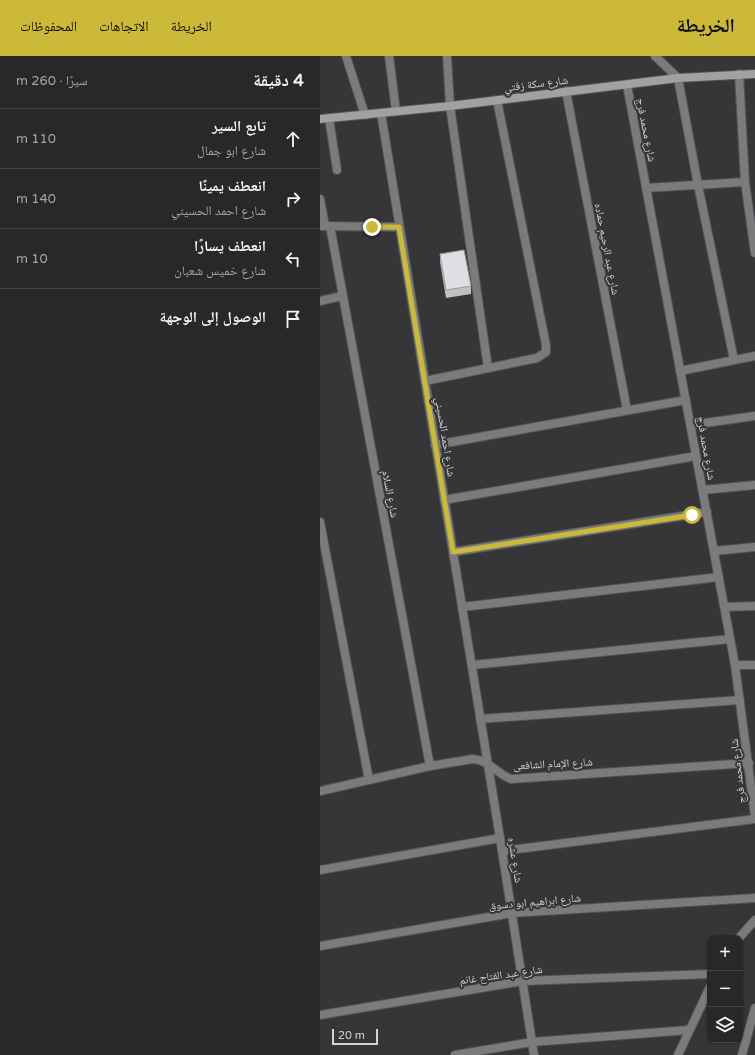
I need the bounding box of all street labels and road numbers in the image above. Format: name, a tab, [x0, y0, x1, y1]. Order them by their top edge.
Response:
street label: شارع سكة زفتي	[503, 74, 569, 96]
street label: شارع محمد فرج	[633, 97, 659, 163]
street label: شارع عبد الرحيم حماده	[591, 202, 622, 296]
street label: شارع احمد الحسيني	[431, 396, 458, 478]
street label: شارع محمد فرج	[694, 415, 718, 481]
street label: شارع السلام	[379, 469, 401, 519]
street label: شارع محمد فرج	[728, 738, 748, 804]
street label: شارع الإمام الشافعى	[513, 755, 593, 773]
street label: شارع عشره	[505, 836, 525, 884]
street label: شارع ابراهيم ابو دسوق	[488, 891, 582, 913]
street label: شارع عبد الفتاح غانم	[459, 963, 543, 988]

